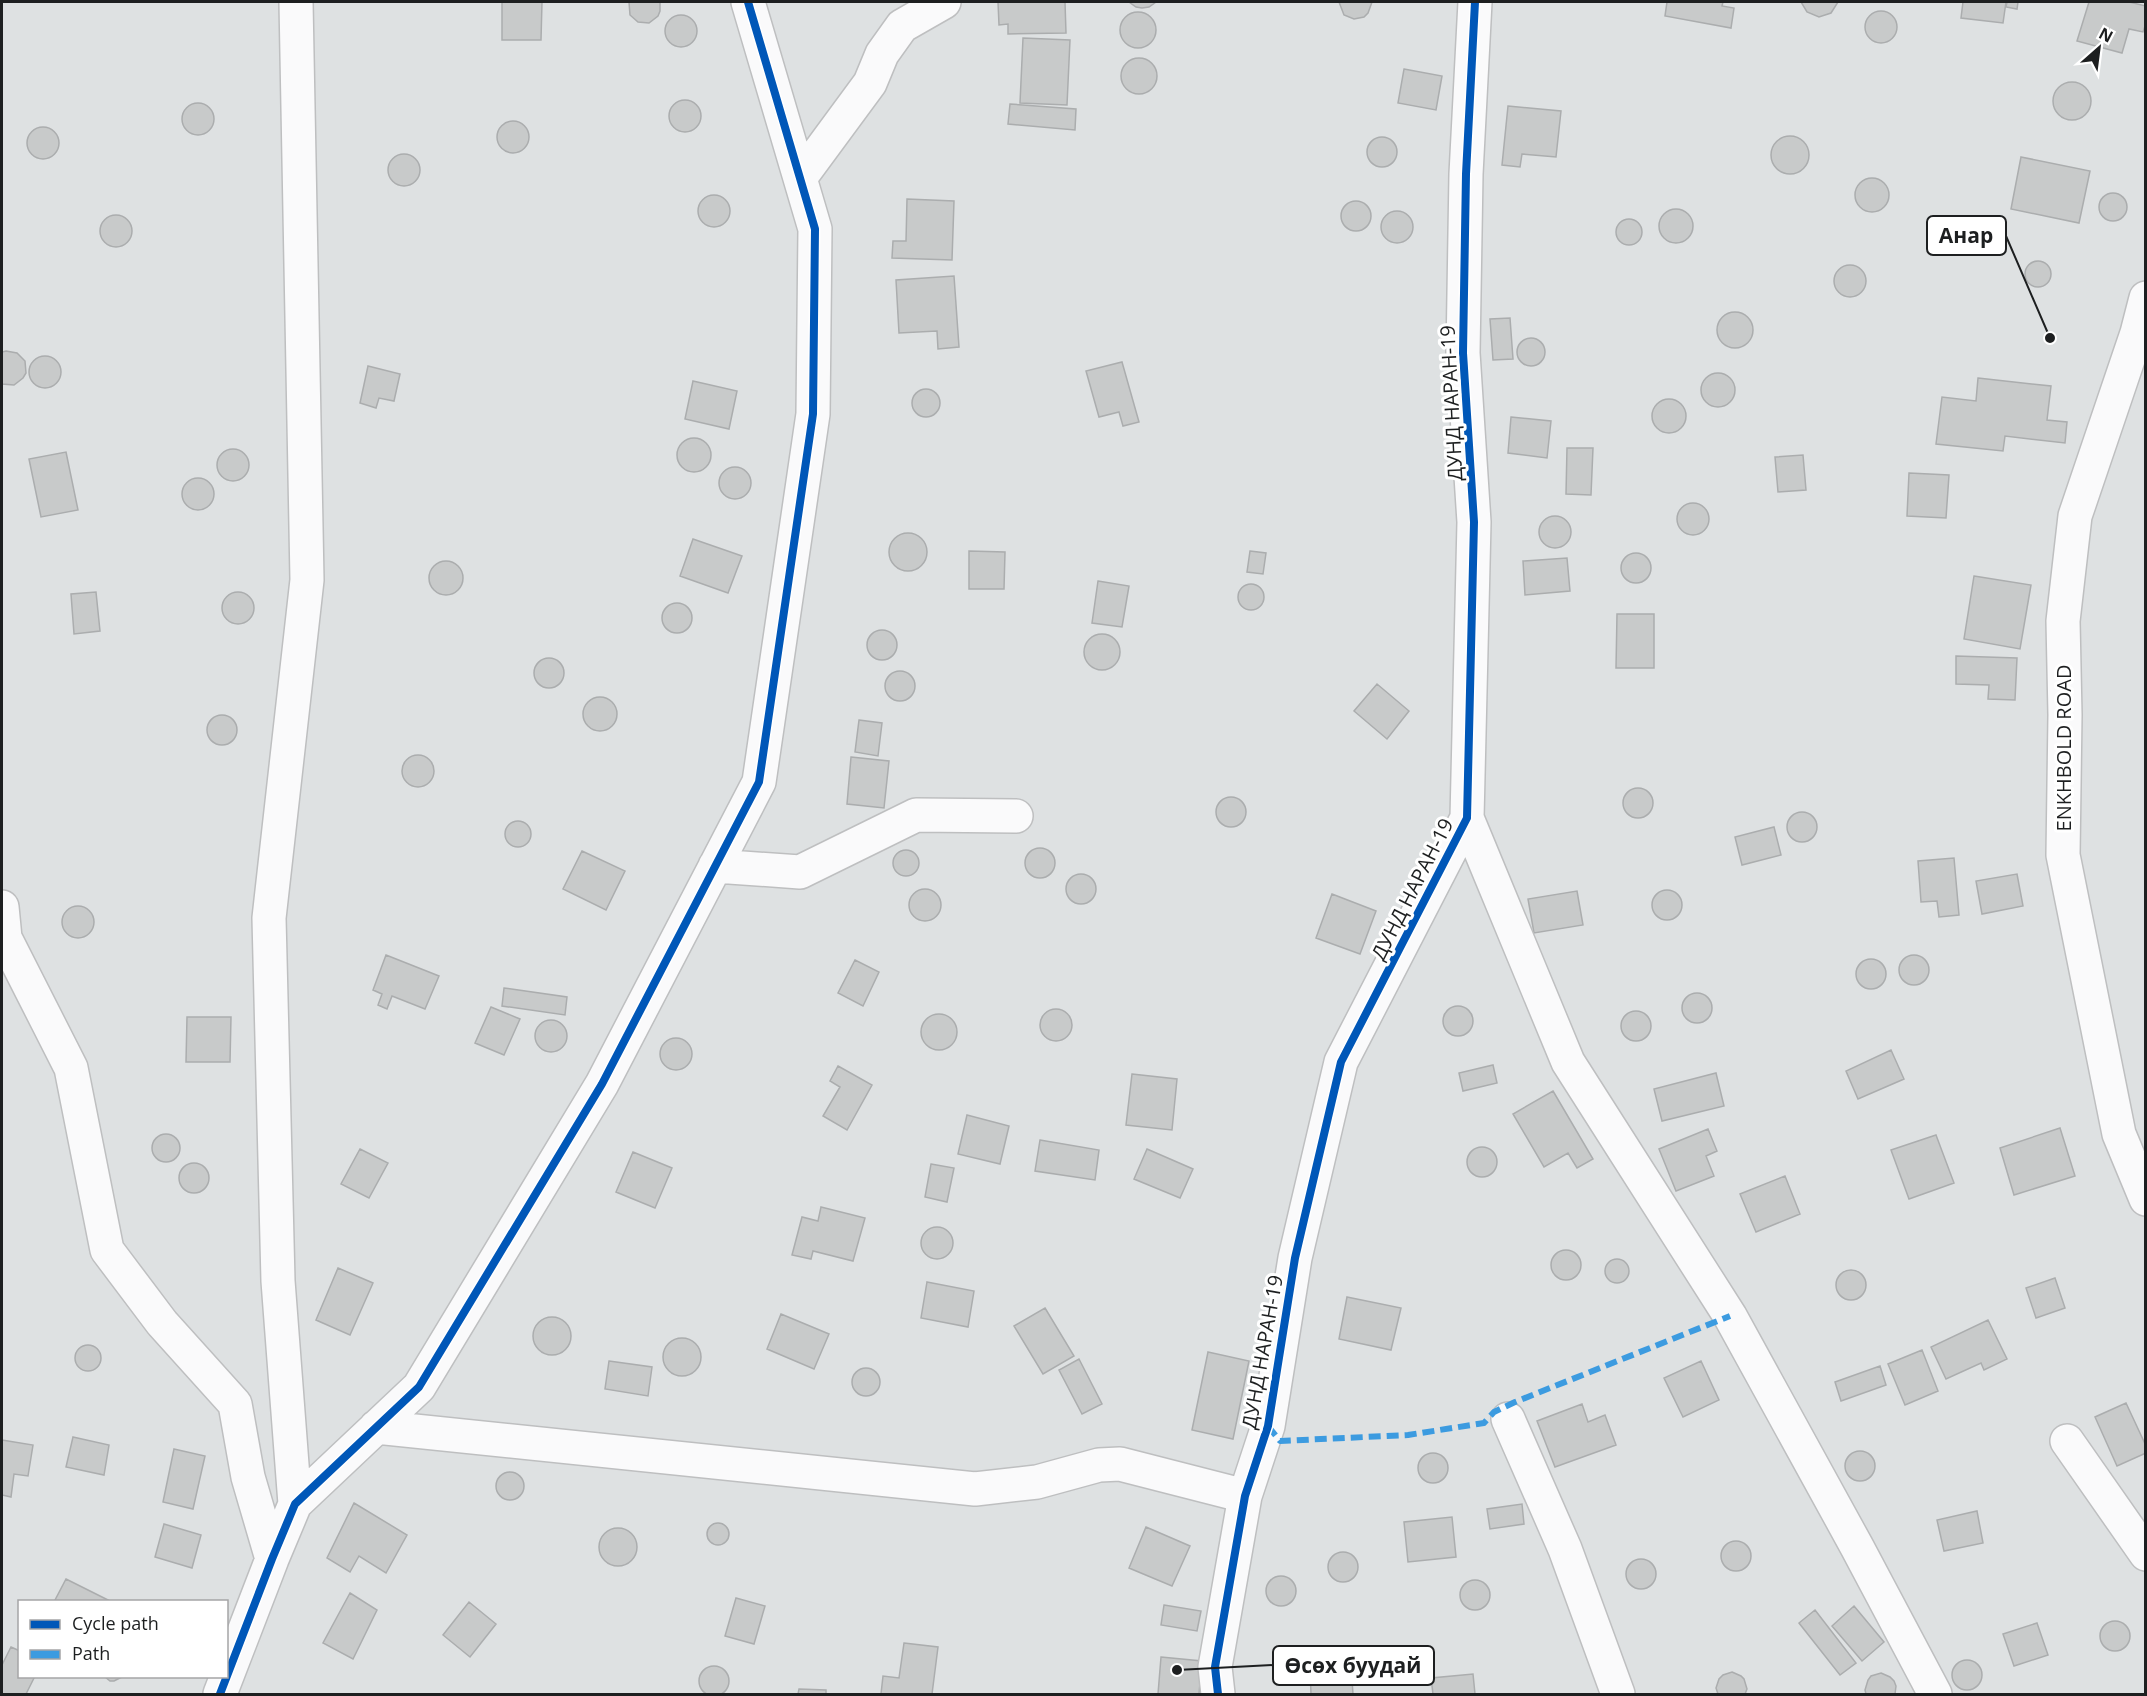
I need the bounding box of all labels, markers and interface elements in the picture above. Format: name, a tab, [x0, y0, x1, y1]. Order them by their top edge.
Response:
north arrow	[2069, 18, 2129, 78]
text: N	[2095, 22, 2117, 48]
callout: Анар	[1927, 216, 2006, 255]
text: Анар	[1939, 221, 1993, 249]
street label: ДУНД НАРАН-19	[1433, 325, 1469, 481]
street label: ENKHBOLD ROAD	[2050, 665, 2077, 831]
street label: ДУНД НАРАН-19	[1365, 813, 1459, 965]
street label: ДУНД НАРАН-19	[1235, 1273, 1289, 1431]
legend	[18, 1600, 228, 1678]
text: Cycle path	[72, 1611, 159, 1635]
text: Path	[72, 1641, 110, 1665]
callout: Өсөх буудай	[1273, 1646, 1434, 1685]
text: Өсөх буудай	[1285, 1651, 1421, 1679]

